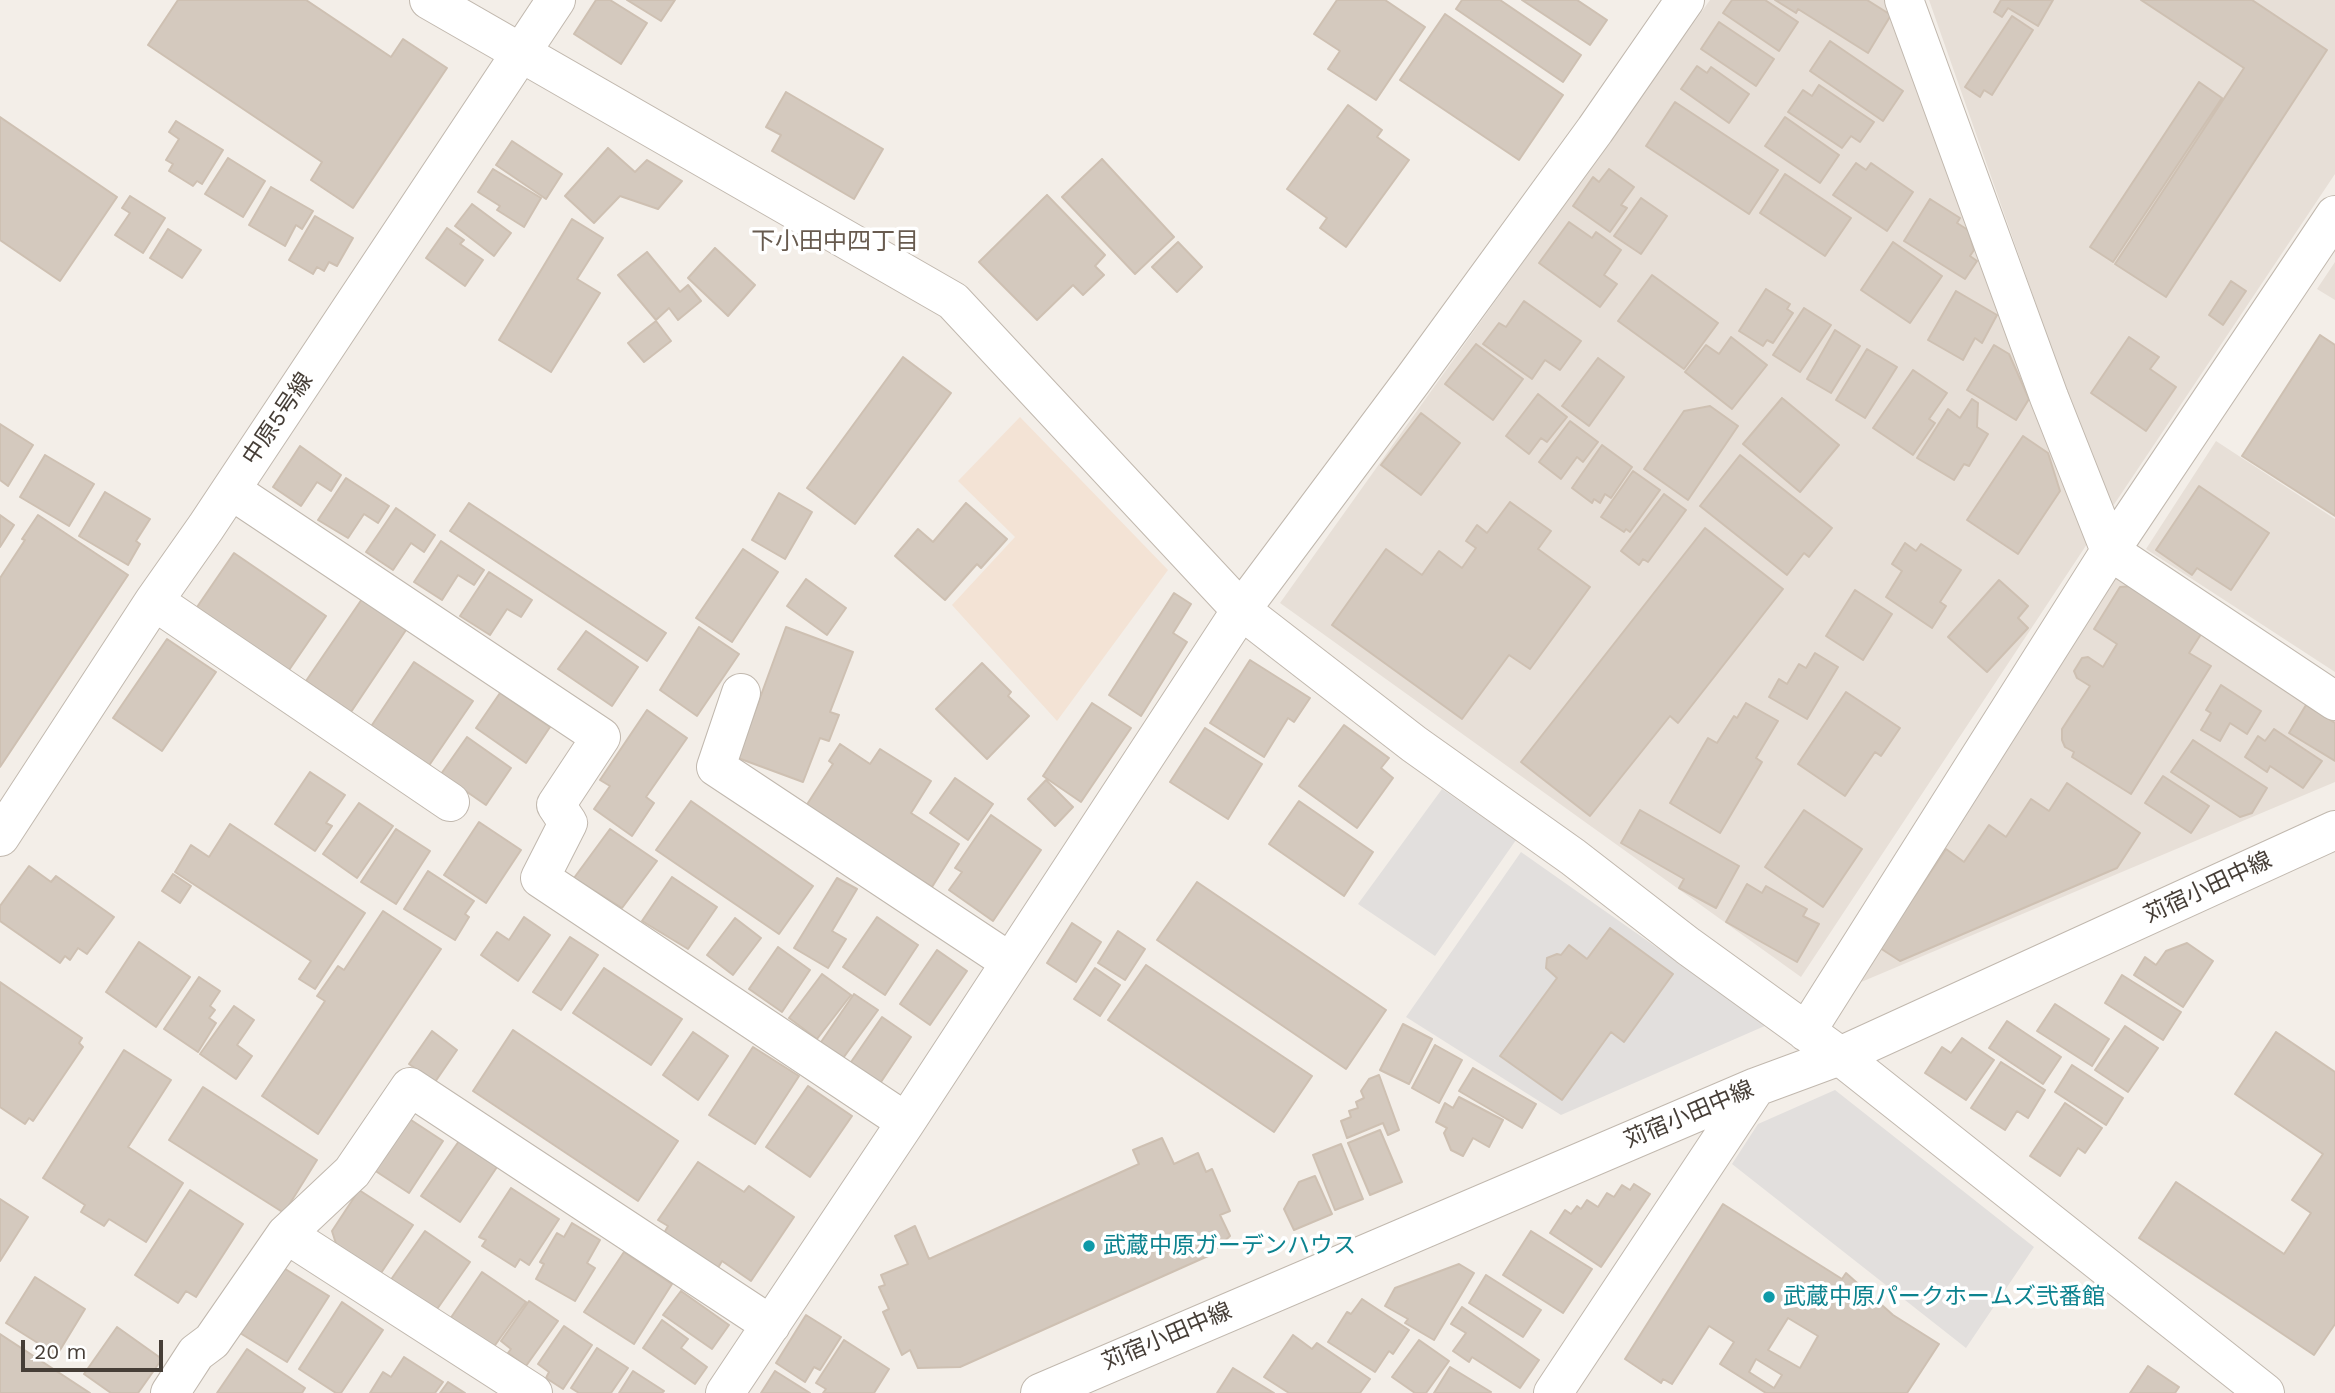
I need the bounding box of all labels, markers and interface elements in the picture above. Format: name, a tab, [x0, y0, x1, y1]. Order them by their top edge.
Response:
district label: 下小田中四丁目	[751, 228, 919, 256]
street label: 中原5号線	[237, 368, 319, 470]
street label: 苅宿小田中線	[2140, 846, 2276, 930]
street label: 苅宿小田中線	[1620, 1075, 1758, 1155]
place label: 武蔵中原ガーデンハウス	[1103, 1232, 1356, 1260]
marker: 武蔵中原ガーデンハウス	[1081, 1238, 1097, 1254]
place label: 武蔵中原パークホームズ弐番館	[1783, 1283, 2105, 1311]
marker: 武蔵中原パークホームズ弐番館	[1761, 1289, 1777, 1305]
street label: 苅宿小田中線	[1098, 1297, 1236, 1377]
scale bar	[24, 1326, 166, 1370]
text: 20 m	[34, 1339, 86, 1364]

